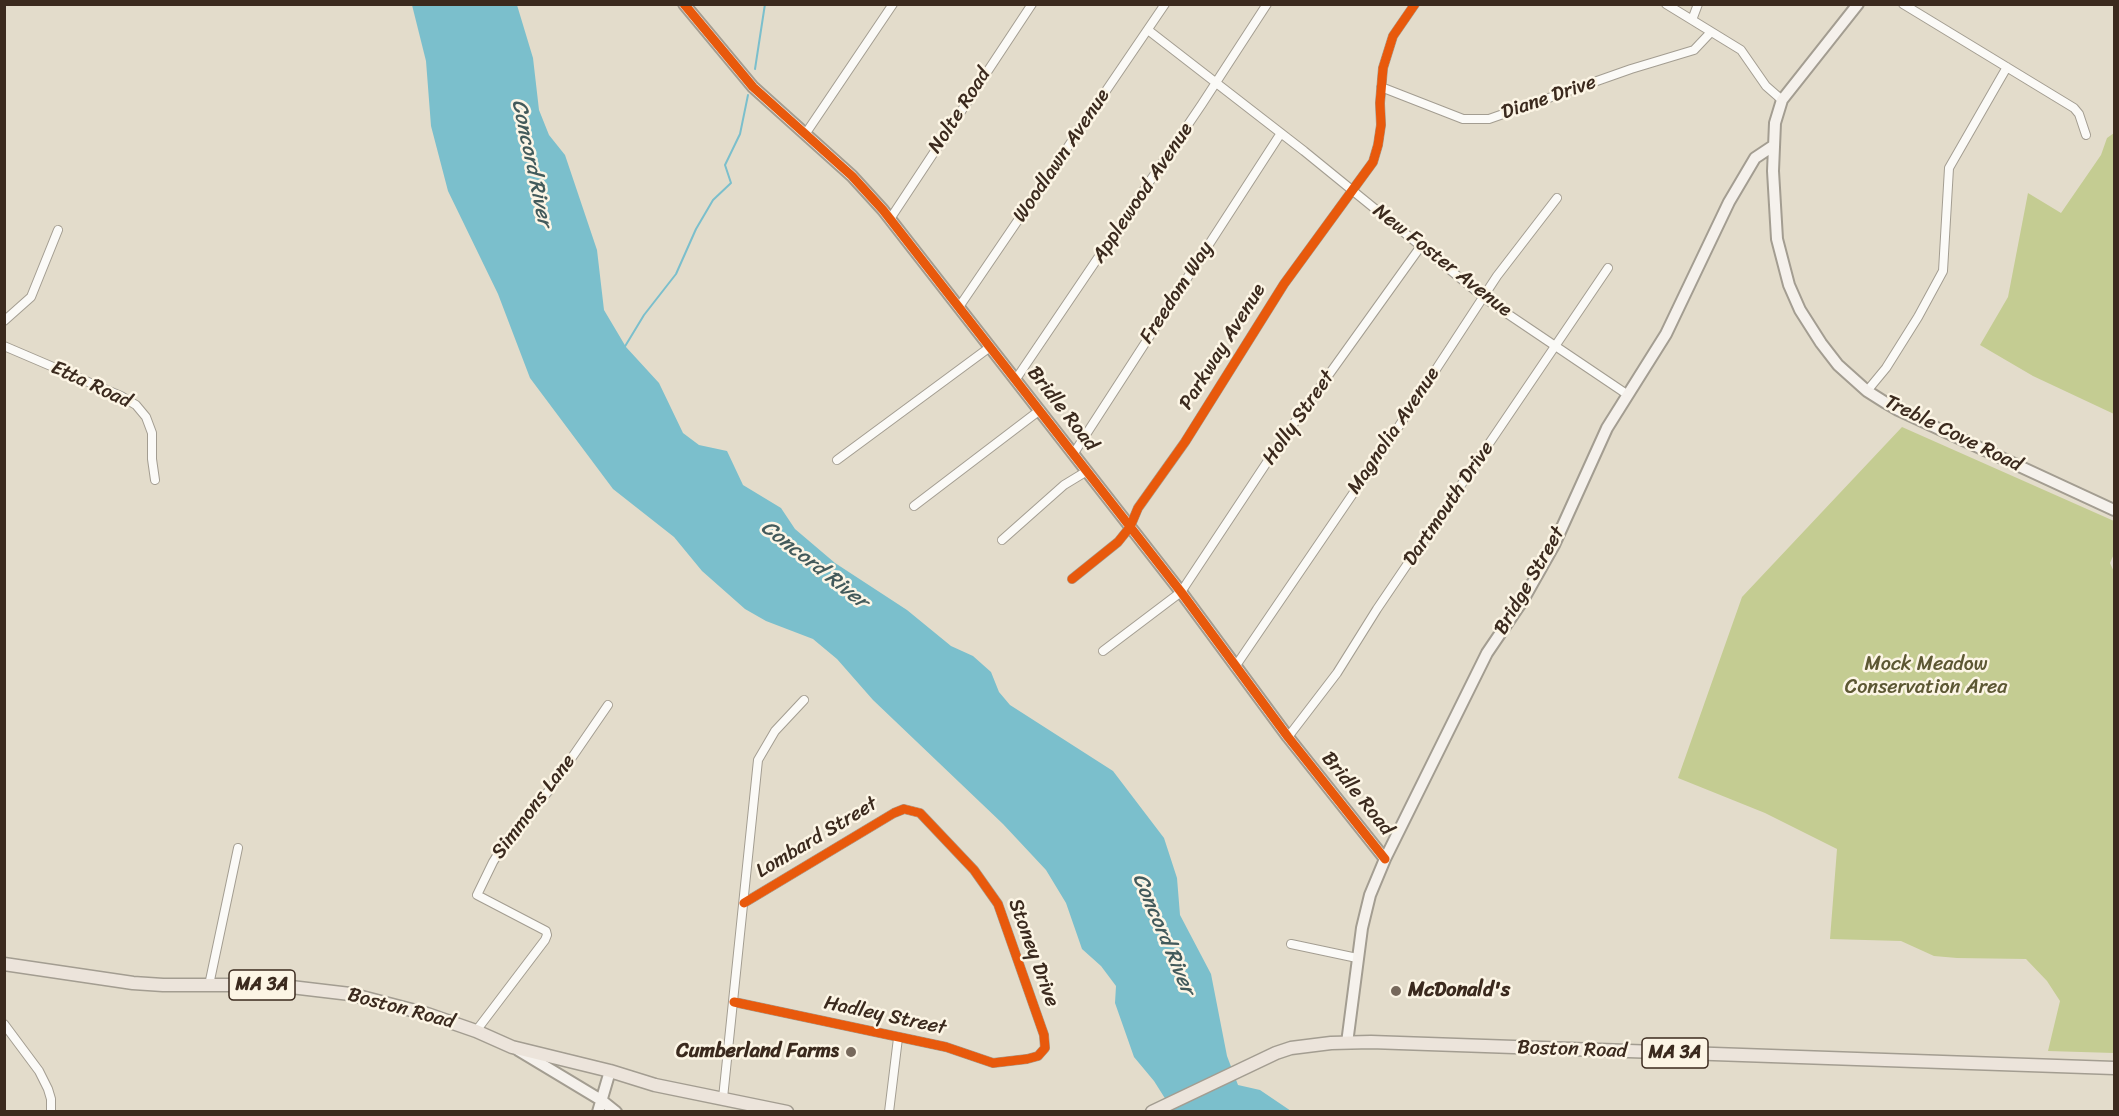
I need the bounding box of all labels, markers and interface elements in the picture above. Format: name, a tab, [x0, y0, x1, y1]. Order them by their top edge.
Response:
street label: Nolte Road	[924, 64, 996, 158]
street label: Diane Drive	[1499, 71, 1599, 125]
street label: Woodlawn Avenue	[1009, 85, 1115, 227]
water label: Concord River	[505, 97, 557, 229]
street label: Applewood Avenue	[1087, 118, 1199, 268]
street label: New Foster Avenue	[1368, 199, 1516, 323]
street label: Freedom Way	[1135, 238, 1219, 348]
street label: Parkway Avenue	[1175, 279, 1271, 415]
street label: Etta Road	[47, 356, 135, 414]
street label: Bridle Road	[1021, 362, 1103, 456]
street label: Magnolia Avenue	[1343, 363, 1445, 499]
street label: Holly Street	[1258, 366, 1340, 470]
street label: Treble Cove Road	[1880, 390, 2026, 478]
street label: Dartmouth Drive	[1399, 437, 1499, 571]
water label: Concord River	[755, 515, 873, 615]
street label: Bridge Street	[1489, 523, 1571, 639]
park label: Mock Meadow Conservation Area	[1845, 653, 2007, 700]
street label: Bridle Road	[1316, 747, 1398, 841]
street label: Simmons Lane	[487, 750, 581, 864]
street label: Lombard Street	[752, 792, 882, 884]
water label: Concord River	[1126, 870, 1200, 998]
street label: Stoney Drive	[1002, 896, 1064, 1010]
road number: MA 3A	[229, 970, 295, 1000]
place label: McDonald's	[1408, 979, 1510, 1003]
street label: Boston Road	[345, 983, 457, 1035]
marker: McDonald's	[1389, 984, 1403, 998]
street label: Hadley Street	[822, 991, 948, 1041]
street label: Boston Road	[1517, 1036, 1627, 1064]
road number: MA 3A	[1642, 1038, 1708, 1068]
place label: Cumberland Farms	[676, 1040, 839, 1064]
marker: Cumberland Farms	[844, 1045, 858, 1059]

